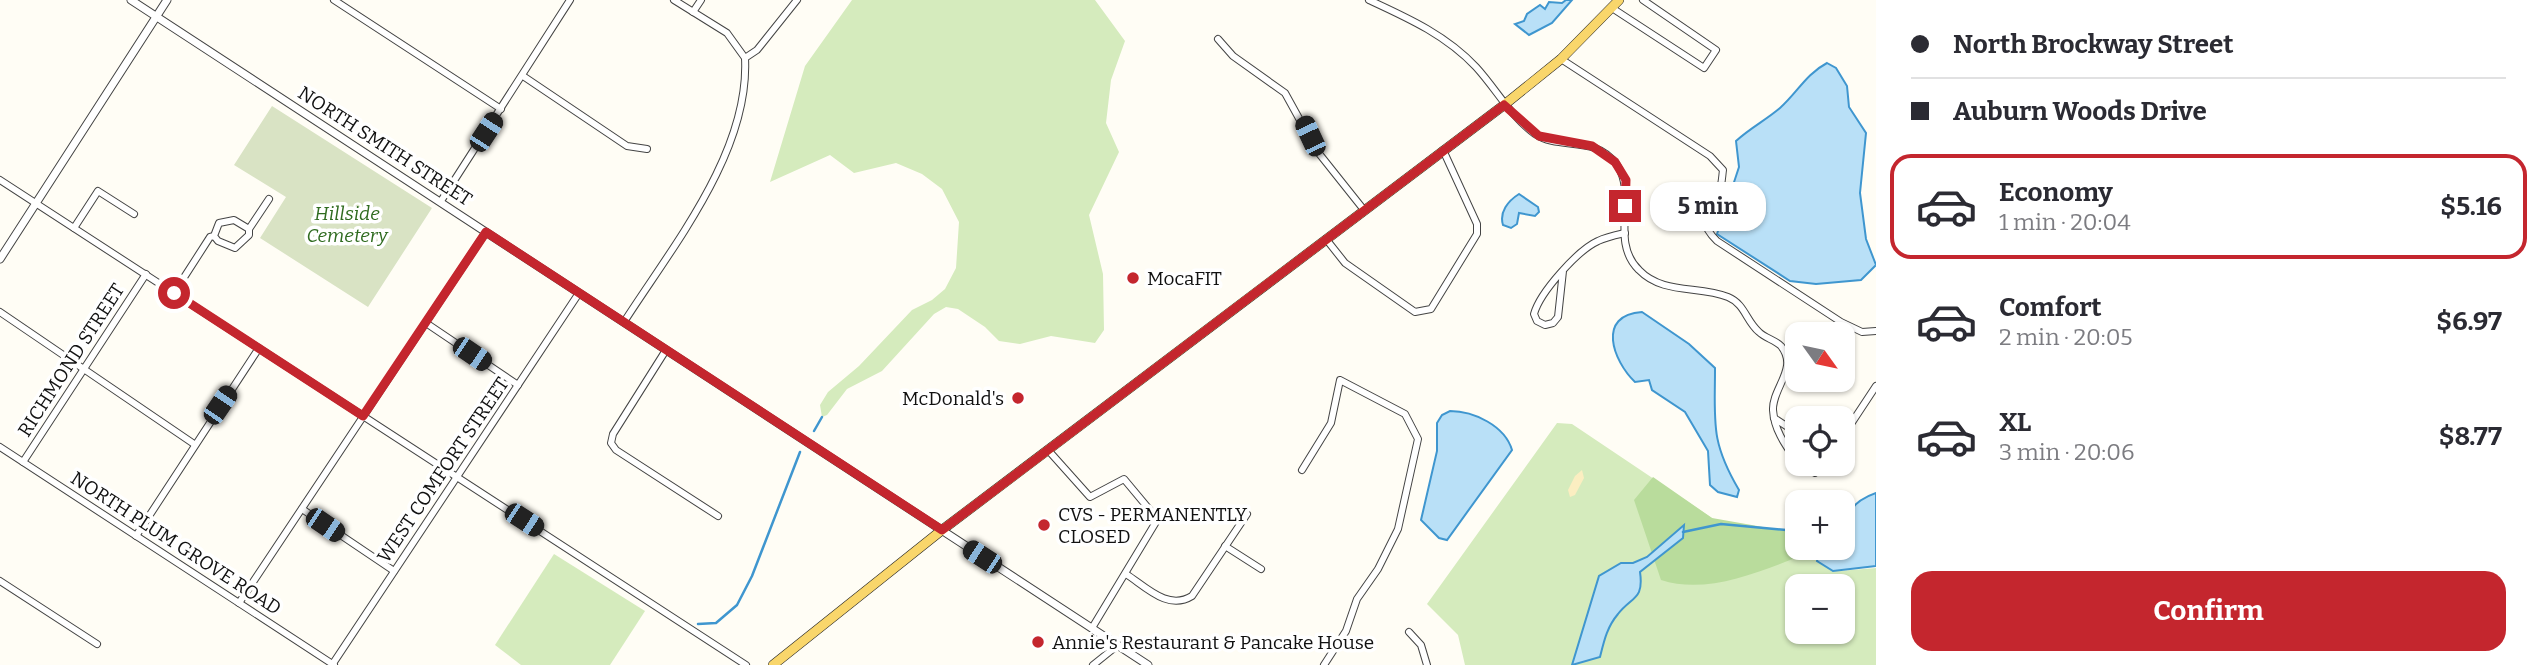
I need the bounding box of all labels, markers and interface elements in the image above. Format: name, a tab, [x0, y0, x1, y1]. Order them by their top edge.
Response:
text: North Brockway Street	[1953, 29, 2234, 60]
street label: NORTH SMITH STREET	[294, 81, 476, 211]
text: Auburn Woods Drive	[1953, 96, 2207, 127]
car	[466, 109, 507, 155]
car	[1292, 113, 1329, 159]
icon: car	[1915, 175, 1978, 238]
text: Economy	[1999, 177, 2113, 208]
callout: 5 min	[1650, 182, 1765, 230]
route end	[1609, 190, 1641, 222]
text: $5.16	[2440, 191, 2502, 222]
text: 5 min	[1678, 192, 1738, 220]
park label: Hillside Cemetery	[306, 202, 389, 247]
text: 1 min · 20:04	[1999, 208, 2131, 236]
place label: MocaFIT	[1147, 267, 1222, 290]
marker: MocaFIT	[1125, 270, 1141, 286]
route start	[158, 277, 190, 309]
street label: RICHMOND STREET	[13, 279, 129, 441]
icon: car	[1915, 290, 1978, 353]
text: Comfort	[1999, 292, 2102, 323]
text: $6.97	[2436, 306, 2502, 337]
north arrow	[1785, 322, 1855, 392]
map controls	[1785, 322, 1855, 644]
text: 2 min · 20:05	[1999, 323, 2133, 351]
car	[449, 334, 496, 374]
street label: WEST COMFORT STREET	[372, 373, 514, 567]
car	[200, 382, 241, 428]
place label: McDonald's	[902, 387, 1004, 410]
marker: McDonald's	[1010, 390, 1026, 406]
icon: car	[1915, 405, 1978, 468]
button: locate	[1785, 406, 1855, 476]
text: XL	[1999, 407, 2031, 438]
text: $8.77	[2439, 421, 2502, 452]
text: 3 min · 20:06	[1999, 438, 2134, 466]
street label: NORTH PLUM GROVE ROAD	[66, 466, 286, 620]
button: +	[1785, 490, 1855, 560]
car	[501, 500, 548, 540]
place label: CVS - PERMANENTLY CLOSED	[1058, 503, 1248, 548]
car	[302, 505, 349, 545]
marker: CVS - PERMANENTLY CLOSED	[1036, 517, 1052, 533]
car	[959, 537, 1006, 577]
button: Confirm	[1911, 571, 2506, 651]
button: −	[1785, 574, 1855, 644]
place label: Annie's Restaurant & Pancake House	[1052, 631, 1374, 654]
marker: Annie's Restaurant & Pancake House	[1030, 634, 1046, 650]

